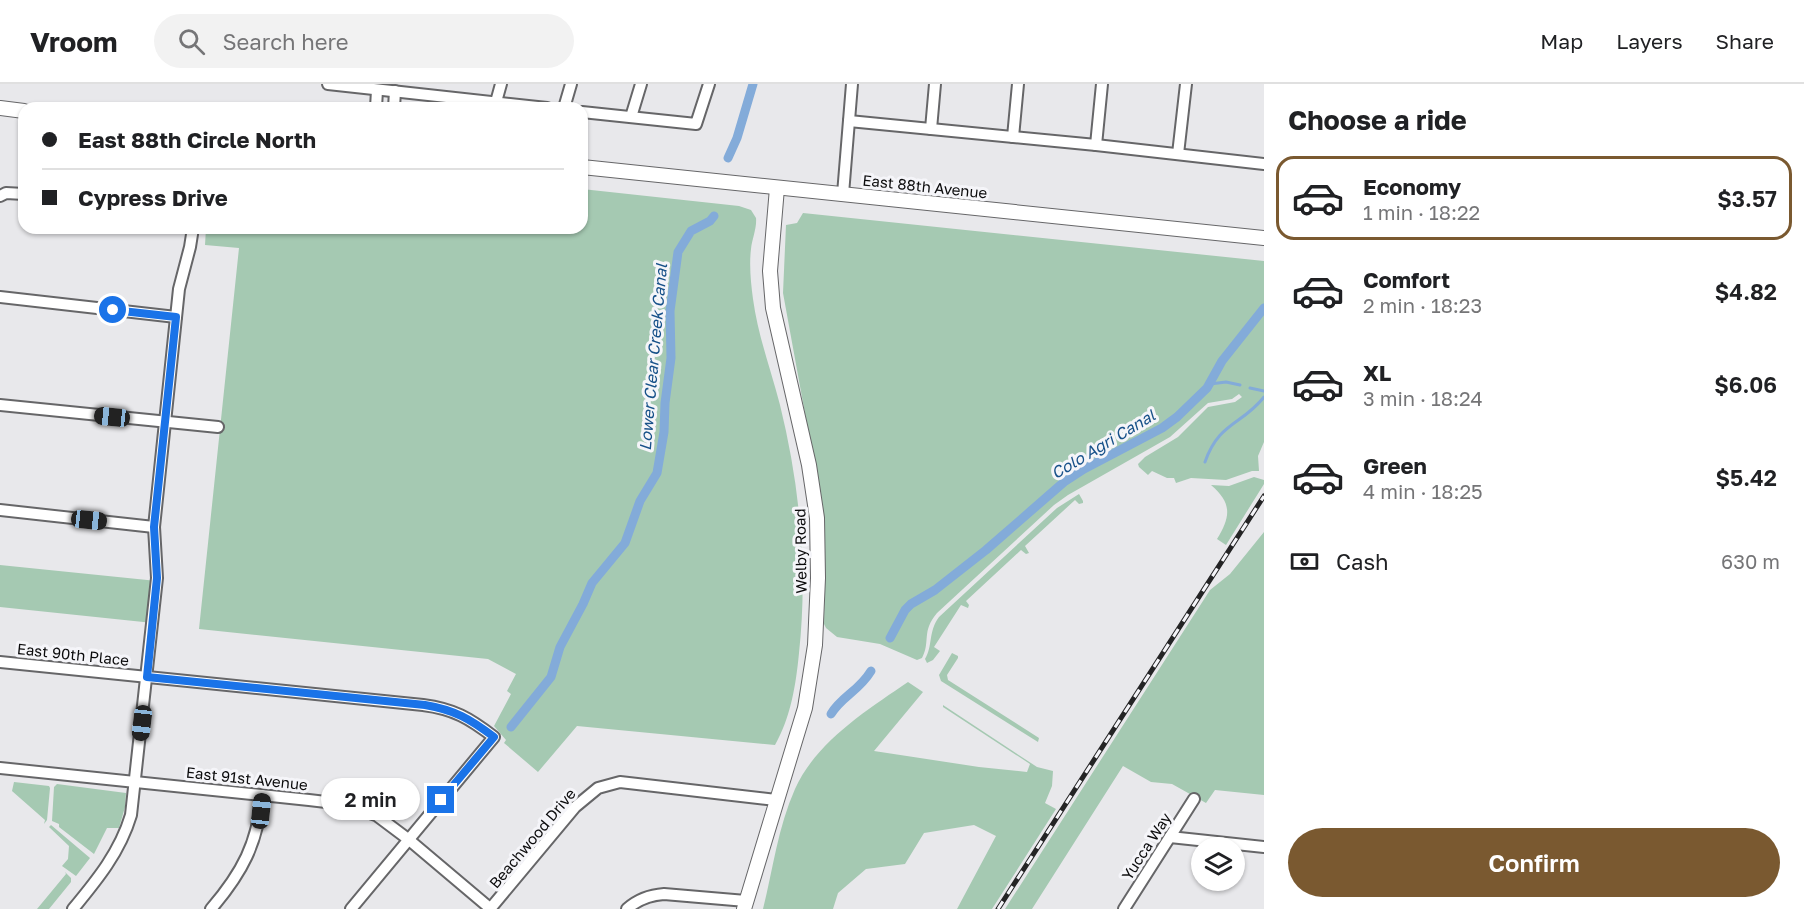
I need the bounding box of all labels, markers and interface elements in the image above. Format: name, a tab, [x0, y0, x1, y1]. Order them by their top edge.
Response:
search box	[154, 14, 574, 68]
text: Vroom	[30, 25, 118, 58]
icon: search	[175, 25, 208, 58]
text: Search here	[223, 28, 349, 55]
text: Map	[1540, 28, 1583, 54]
text: Layers	[1616, 28, 1683, 54]
text: Share	[1716, 28, 1774, 54]
text: Choose a ride	[1288, 104, 1467, 136]
text: East 88th Circle North	[78, 126, 316, 153]
street label: East 88th Avenue	[862, 170, 989, 202]
icon: car	[1291, 171, 1345, 225]
text: Economy	[1363, 173, 1461, 200]
text: Cypress Drive	[78, 184, 228, 211]
text: $3.57	[1717, 185, 1777, 212]
text: 1 min · 18:22	[1363, 200, 1480, 224]
water label: Lower Clear Creek Canal	[635, 262, 671, 451]
icon: car	[1291, 264, 1345, 318]
text: Comfort	[1363, 266, 1450, 293]
text: $4.82	[1715, 278, 1777, 305]
text: 2 min · 18:23	[1363, 293, 1482, 317]
route start	[99, 296, 126, 323]
icon: car	[1291, 357, 1345, 411]
text: XL	[1363, 359, 1391, 386]
text: $6.06	[1714, 371, 1777, 398]
text: 3 min · 18:24	[1363, 386, 1483, 410]
water label: Colo Agri Canal	[1047, 405, 1159, 483]
car	[93, 406, 131, 428]
icon: car	[1291, 450, 1345, 504]
text: Green	[1363, 452, 1427, 479]
text: $5.42	[1716, 464, 1777, 491]
text: 4 min · 18:25	[1363, 479, 1483, 503]
street label: Welby Road	[790, 508, 810, 594]
car	[70, 509, 108, 531]
icon: cash	[1288, 545, 1321, 578]
text: Cash	[1336, 548, 1389, 575]
text: 630 m	[1721, 549, 1780, 573]
street label: East 90th Place	[16, 639, 130, 669]
car	[131, 704, 153, 742]
street label: East 91st Avenue	[185, 763, 309, 793]
callout: 2 min	[321, 779, 420, 821]
street label: Beachwood Drive	[485, 784, 579, 892]
route end	[427, 786, 454, 813]
text: 2 min	[345, 787, 397, 811]
car	[250, 792, 272, 830]
street label: Yucca Way	[1118, 808, 1175, 883]
button: Confirm	[1288, 828, 1780, 897]
map controls	[1191, 837, 1245, 891]
button: layers	[1191, 837, 1245, 891]

